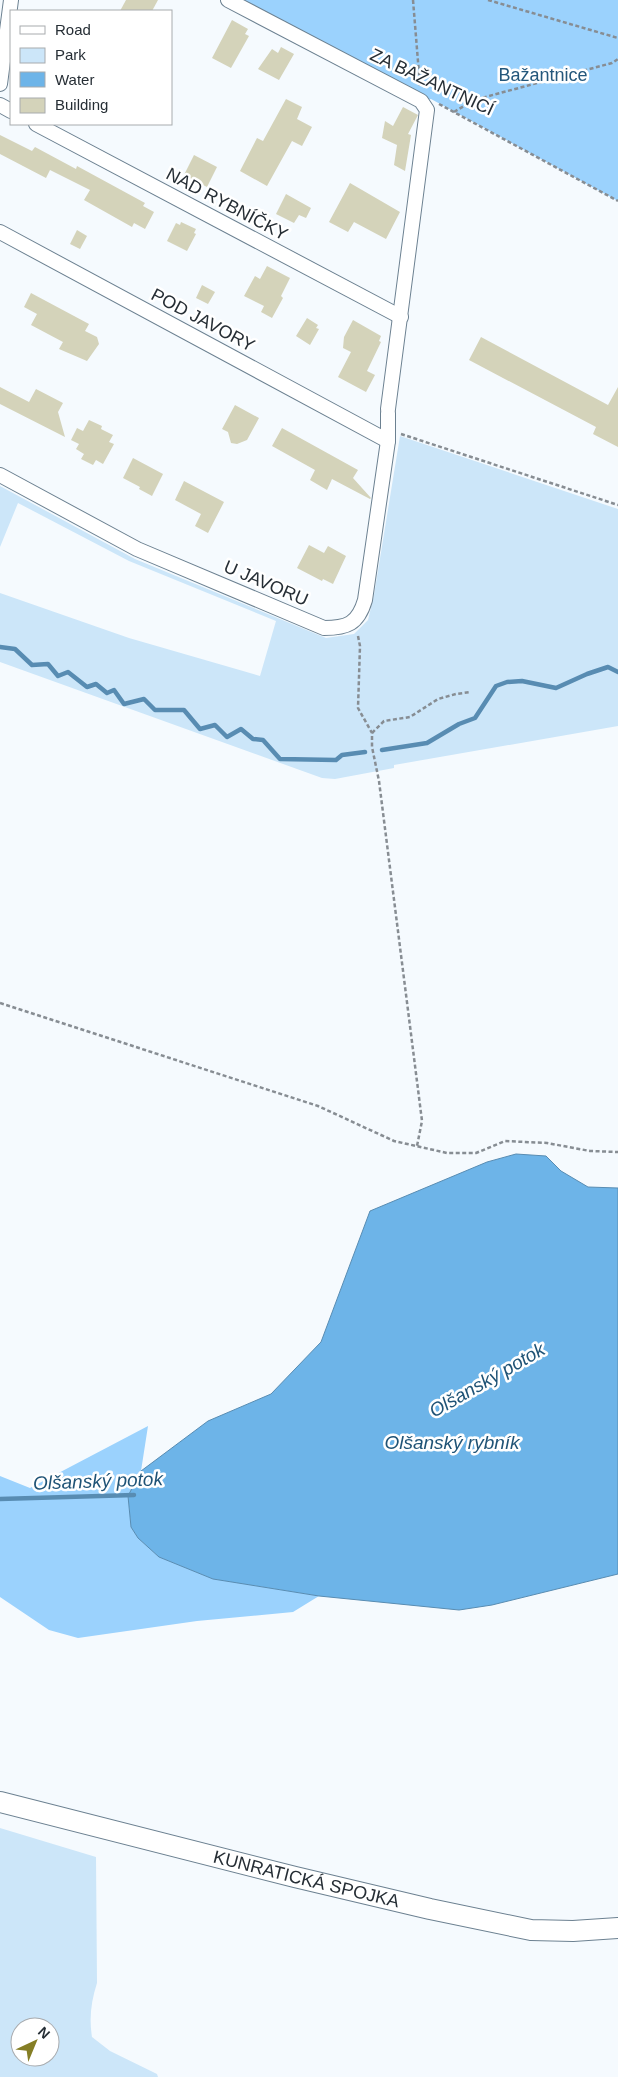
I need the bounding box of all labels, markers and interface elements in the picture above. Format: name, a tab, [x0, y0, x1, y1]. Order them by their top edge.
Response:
legend	[10, 10, 172, 125]
text: Road	[55, 21, 91, 38]
street label: ZA BAŽANTNICÍ	[367, 45, 497, 119]
text: Park	[55, 46, 86, 63]
park label: Bažantnice	[498, 65, 588, 85]
text: Water	[55, 71, 94, 88]
text: Building	[55, 96, 108, 113]
street label: NAD RYBNÍČKY	[163, 163, 292, 244]
street label: POD JAVORY	[148, 284, 258, 356]
street label: U JAVORU	[221, 556, 311, 610]
water label: Olšanský potok	[425, 1338, 550, 1422]
water label: Olšanský rybník	[384, 1432, 521, 1453]
water label: Olšanský potok	[33, 1468, 165, 1494]
street label: KUNRATICKÁ SPOJKA	[211, 1847, 401, 1911]
north arrow	[10, 2017, 60, 2067]
text: N	[35, 2023, 53, 2042]

